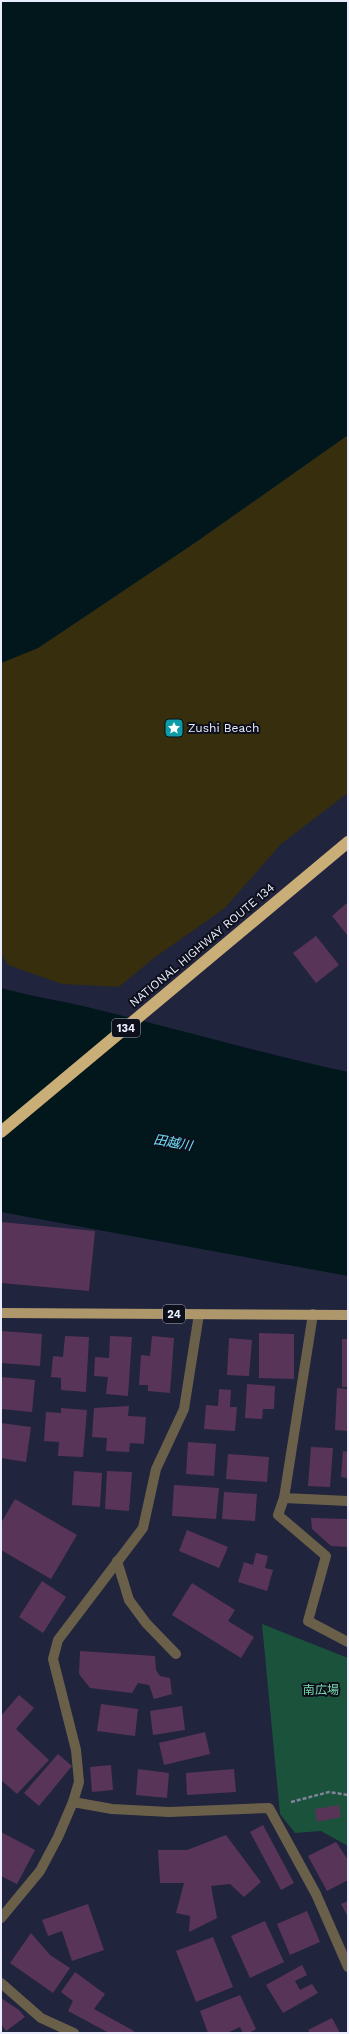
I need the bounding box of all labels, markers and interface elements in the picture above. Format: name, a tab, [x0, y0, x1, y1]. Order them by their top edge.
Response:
place icon: Zushi Beach	[163, 717, 185, 739]
place label: Zushi Beach	[188, 721, 259, 735]
street label: NATIONAL HIGHWAY ROUTE 134	[127, 880, 277, 1010]
road number: 134	[112, 1019, 140, 1037]
water label: 田越川	[152, 1132, 195, 1154]
road number: 24	[163, 1305, 185, 1323]
park label: 南広場	[303, 1683, 339, 1697]

